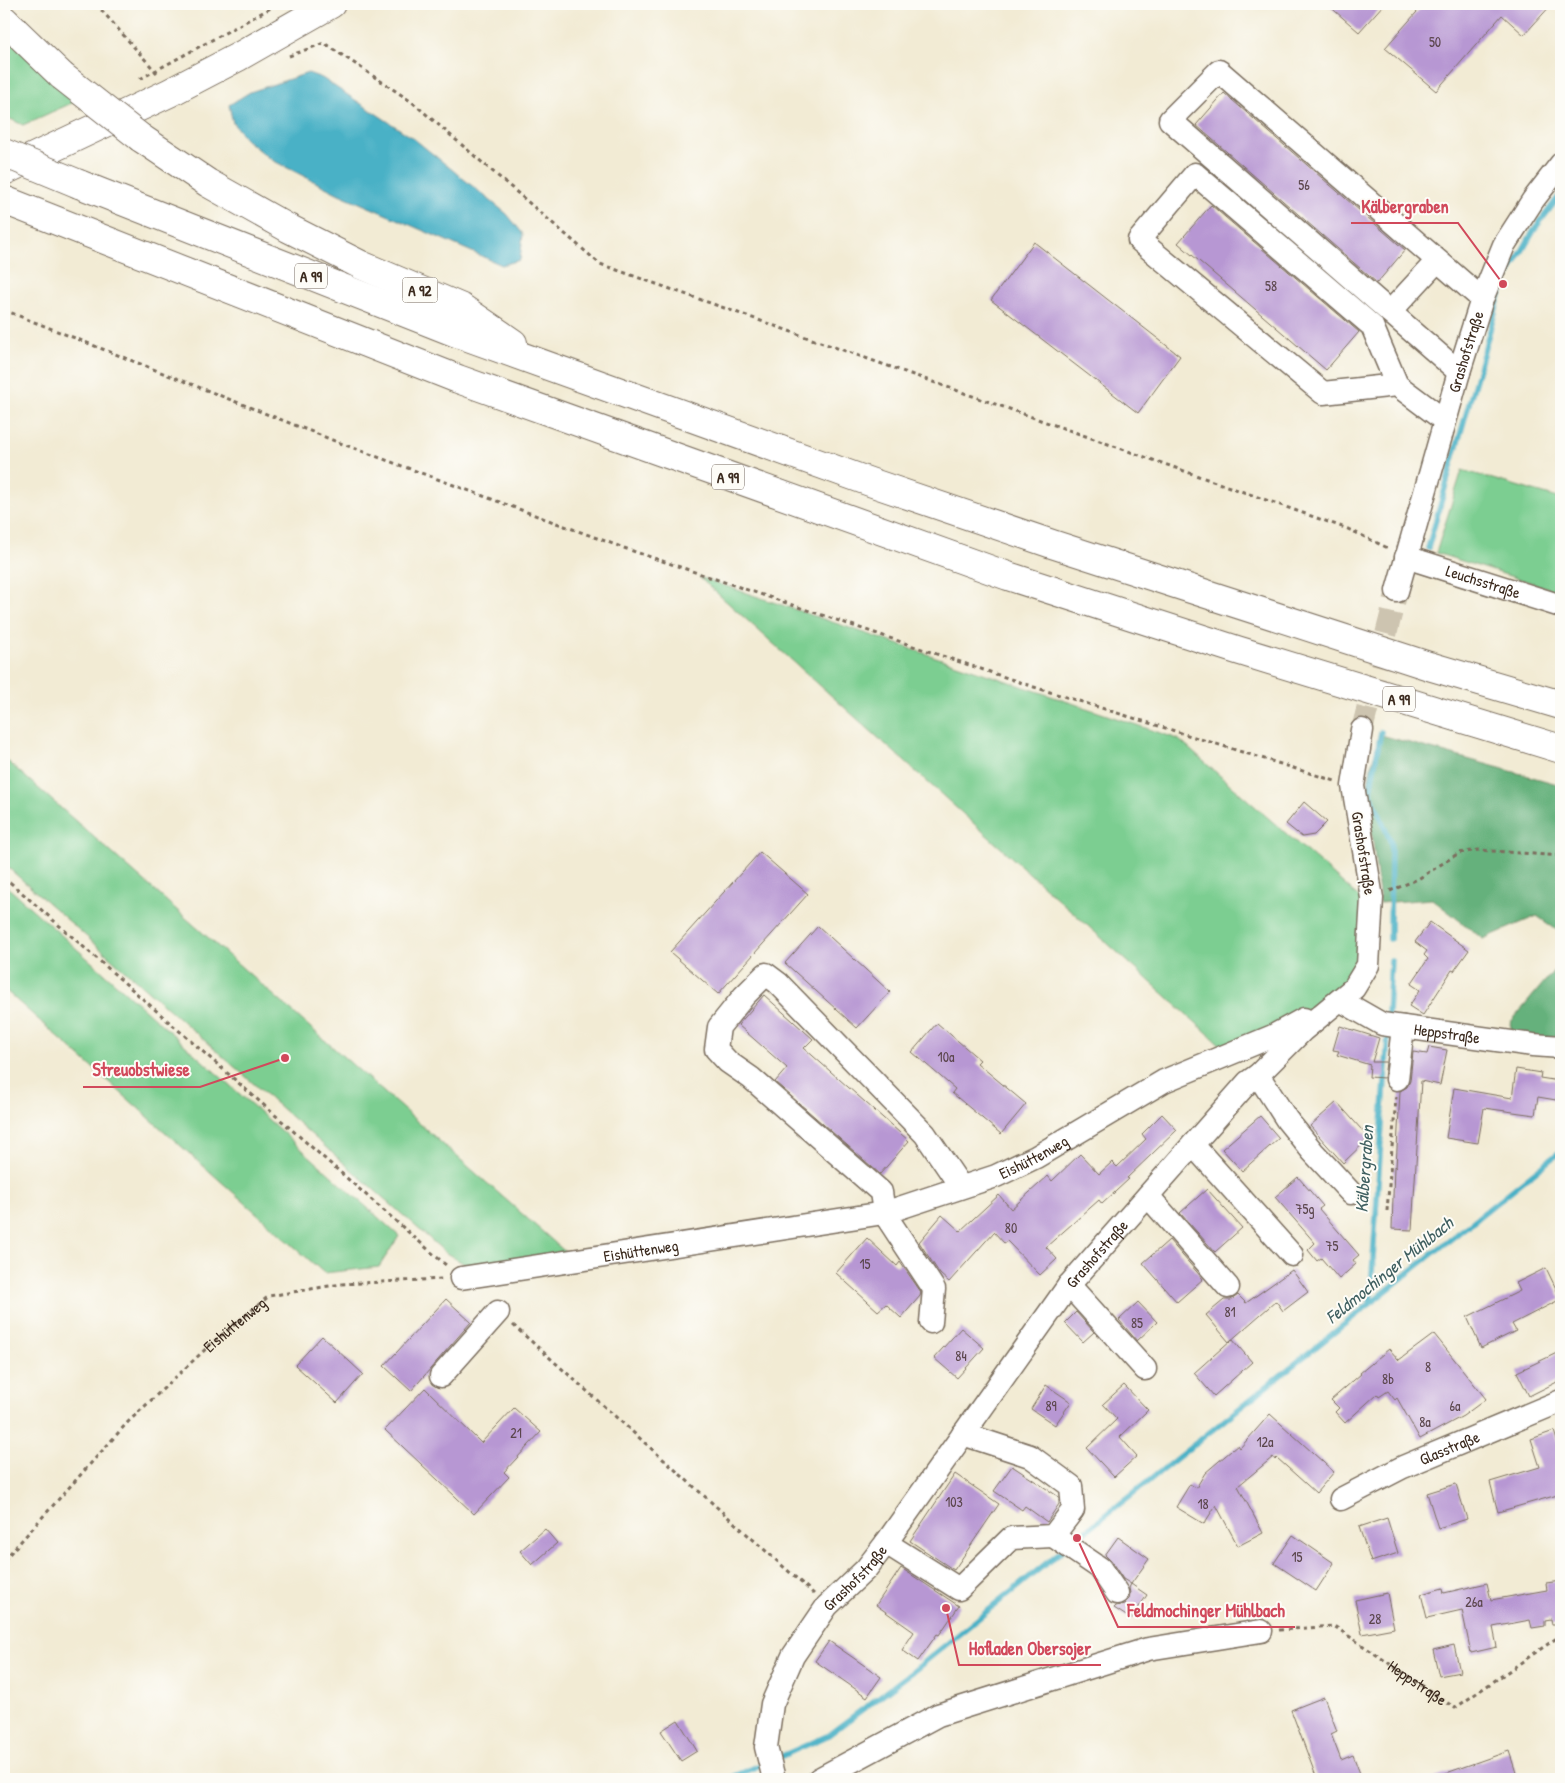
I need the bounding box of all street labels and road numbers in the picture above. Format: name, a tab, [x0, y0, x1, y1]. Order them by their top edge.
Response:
road number: A 99	[295, 264, 327, 288]
road number: A 92	[402, 278, 438, 302]
street label: Grashofstraße	[1443, 308, 1489, 395]
road number: A 99	[712, 464, 744, 490]
street label: Leuchsstraße	[1443, 559, 1524, 604]
road number: A 99	[1383, 686, 1415, 712]
street label: Grashofstraße	[1347, 810, 1382, 897]
street label: Heppstraße	[1413, 1018, 1482, 1049]
street label: Eishüttenweg	[995, 1129, 1072, 1184]
street label: Grashofstraße	[1061, 1214, 1133, 1292]
street label: Eishüttenweg	[602, 1234, 680, 1267]
street label: Eishüttenweg	[198, 1292, 271, 1357]
street label: Glasstraße	[1416, 1425, 1483, 1470]
street label: Grashofstraße	[818, 1540, 892, 1616]
street label: Heppstraße	[1384, 1655, 1452, 1711]

